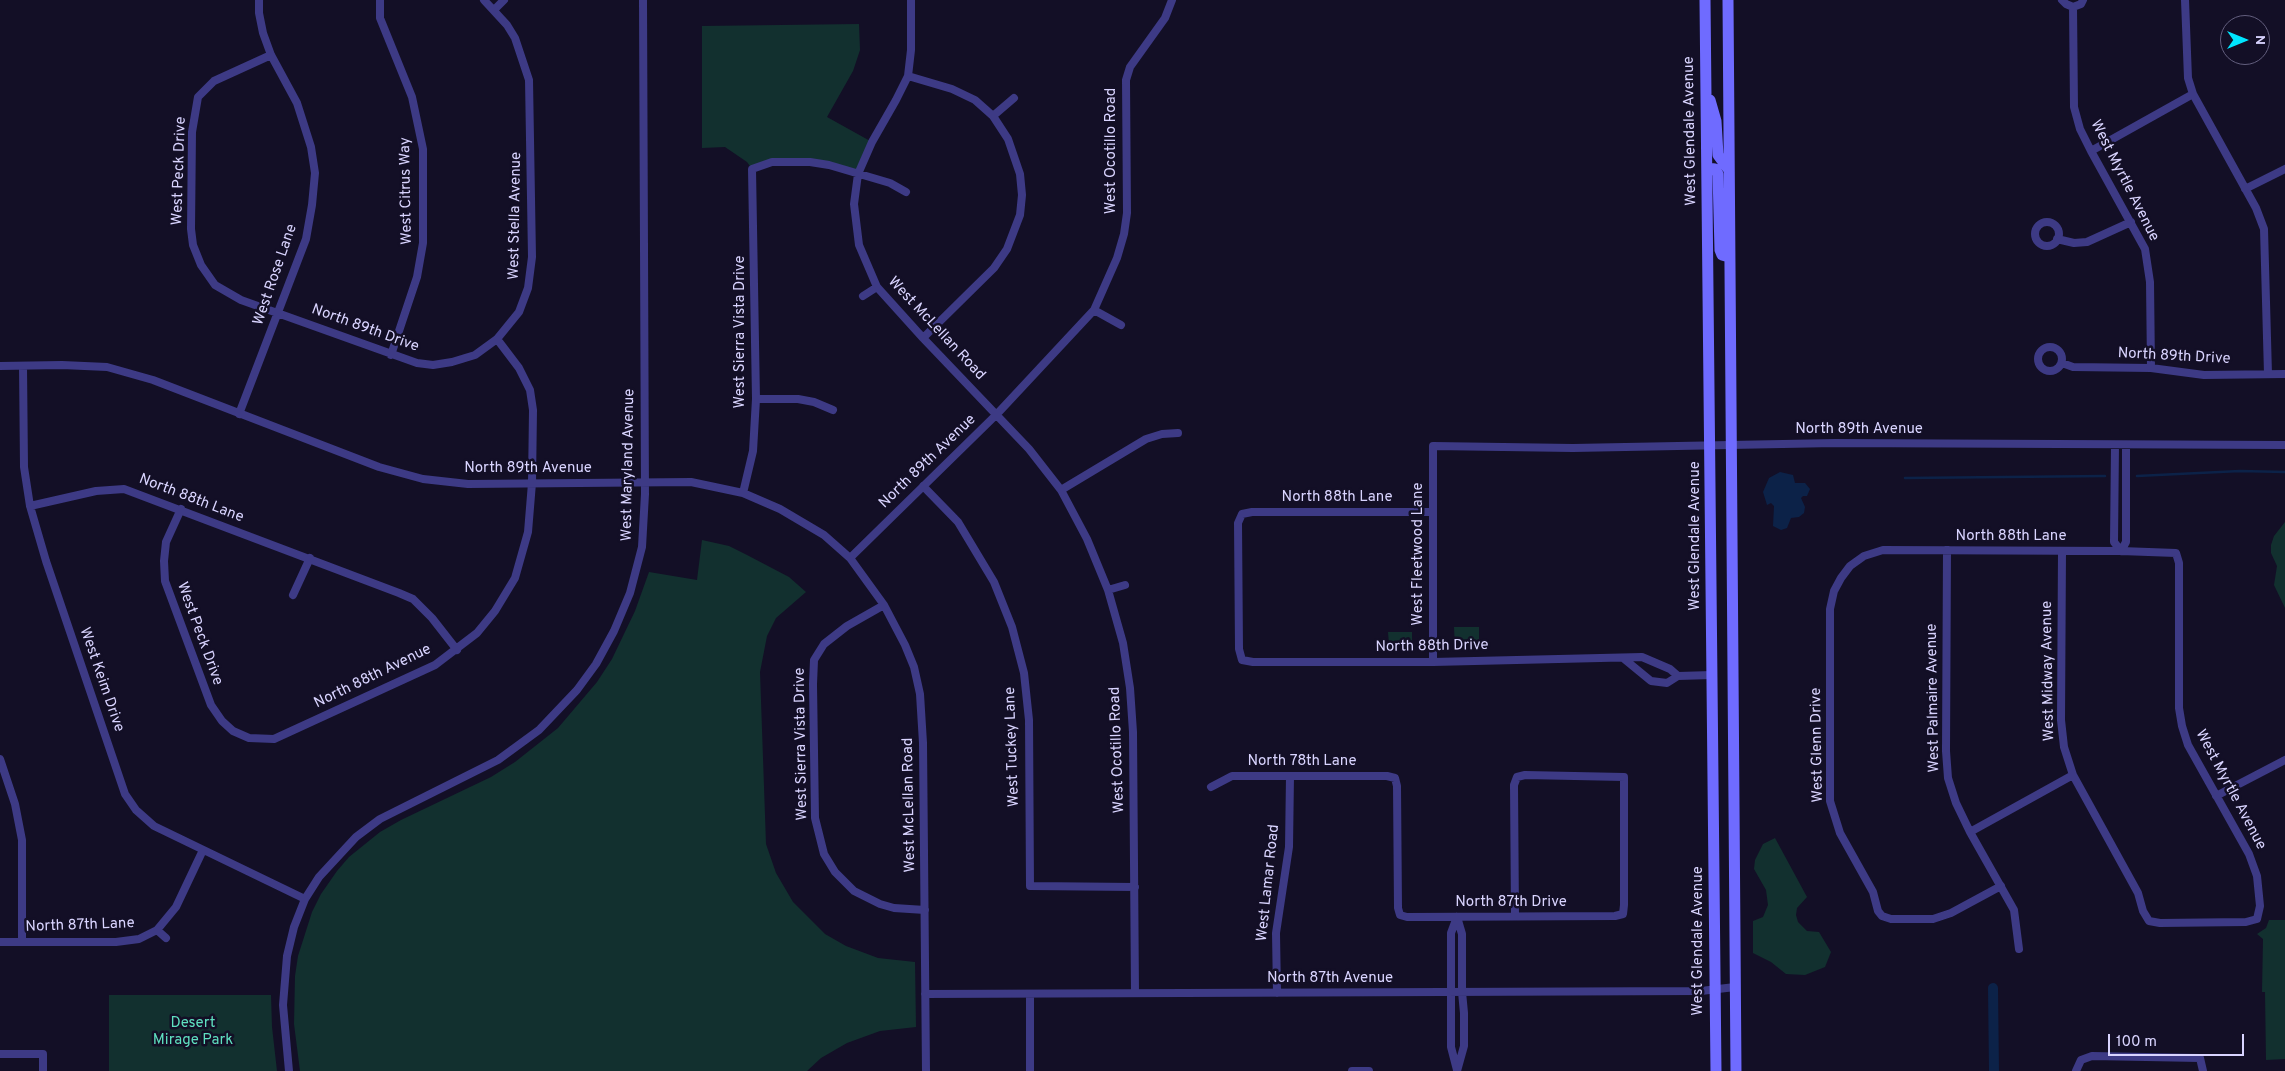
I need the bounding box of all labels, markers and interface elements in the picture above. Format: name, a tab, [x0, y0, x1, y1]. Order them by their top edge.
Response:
north arrow	[2220, 15, 2270, 65]
text: N	[2251, 35, 2268, 45]
street label: West Glendale Avenue	[1681, 56, 1701, 206]
street label: West Ocotillo Road	[1103, 88, 1121, 214]
street label: West Peck Drive	[169, 116, 191, 226]
street label: West Myrtle Avenue	[2086, 117, 2162, 245]
street label: West Citrus Way	[397, 137, 417, 245]
street label: West Stella Avenue	[506, 152, 526, 280]
street label: West Rose Lane	[250, 222, 302, 328]
street label: West Sierra Vista Drive	[732, 256, 750, 408]
street label: West McLellan Road	[883, 274, 989, 384]
street label: North 89th Drive	[309, 301, 421, 357]
street label: North 89th Drive	[2117, 345, 2231, 369]
street label: West Maryland Avenue	[619, 389, 639, 541]
street label: North 89th Avenue	[876, 411, 980, 513]
street label: North 89th Avenue	[1795, 421, 1923, 439]
street label: North 89th Avenue	[464, 460, 592, 478]
street label: West Glendale Avenue	[1687, 461, 1705, 611]
street label: North 88th Lane	[136, 471, 246, 527]
street label: West Fleetwood Lane	[1410, 482, 1428, 626]
street label: North 88th Lane	[1282, 489, 1392, 507]
street label: North 88th Lane	[1956, 528, 2066, 546]
street label: West Peck Drive	[172, 580, 226, 688]
street label: West Midway Avenue	[2039, 601, 2059, 741]
street label: West Palmaire Avenue	[1924, 623, 1944, 773]
street label: West Keim Drive	[75, 625, 127, 735]
street label: North 88th Drive	[1375, 637, 1489, 657]
street label: North 88th Avenue	[312, 641, 434, 713]
street label: West Sierra Vista Drive	[792, 667, 812, 821]
street label: West Ocotillo Road	[1107, 686, 1129, 814]
street label: West Tuckey Lane	[1002, 687, 1024, 807]
street label: West Glenn Drive	[1808, 687, 1828, 803]
street label: West Myrtle Avenue	[2191, 727, 2269, 853]
street label: West McLellan Road	[900, 737, 920, 873]
street label: North 78th Lane	[1247, 753, 1357, 771]
street label: West Lamar Road	[1254, 824, 1284, 942]
street label: West Glendale Avenue	[1690, 866, 1708, 1016]
street label: North 87th Drive	[1455, 894, 1567, 912]
street label: North 87th Lane	[25, 915, 135, 937]
street label: North 87th Avenue	[1267, 970, 1393, 988]
park label: Desert Mirage Park	[153, 1015, 233, 1050]
scale bar	[2110, 1024, 2246, 1056]
text: 100 m	[2116, 1033, 2157, 1052]

